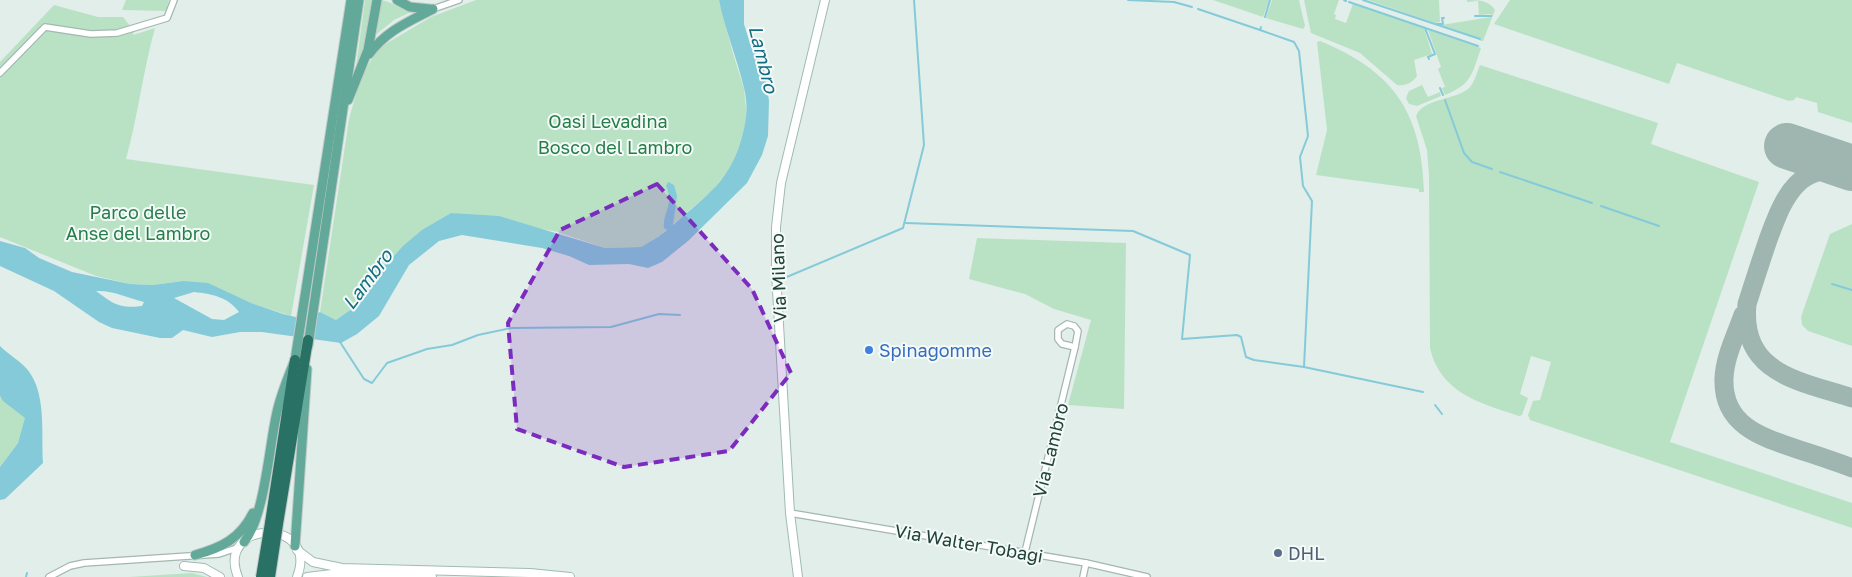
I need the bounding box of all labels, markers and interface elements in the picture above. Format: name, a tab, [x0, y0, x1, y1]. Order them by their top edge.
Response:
water label: Lambro	[745, 23, 784, 97]
park label: Oasi Levadina	[548, 110, 668, 132]
park label: Bosco del Lambro	[538, 136, 692, 158]
park label: Parco delle Anse del Lambro	[66, 201, 210, 244]
street label: Via Milano	[765, 233, 791, 323]
water label: Lambro	[337, 243, 398, 313]
place label: Spinagomme	[879, 339, 992, 361]
marker: Spinagomme	[863, 344, 875, 356]
street label: Via Lambro	[1028, 400, 1072, 500]
street label: Via Walter Tobagi	[893, 519, 1045, 567]
place label: DHL	[1288, 542, 1325, 564]
marker: DHL	[1272, 547, 1284, 559]

